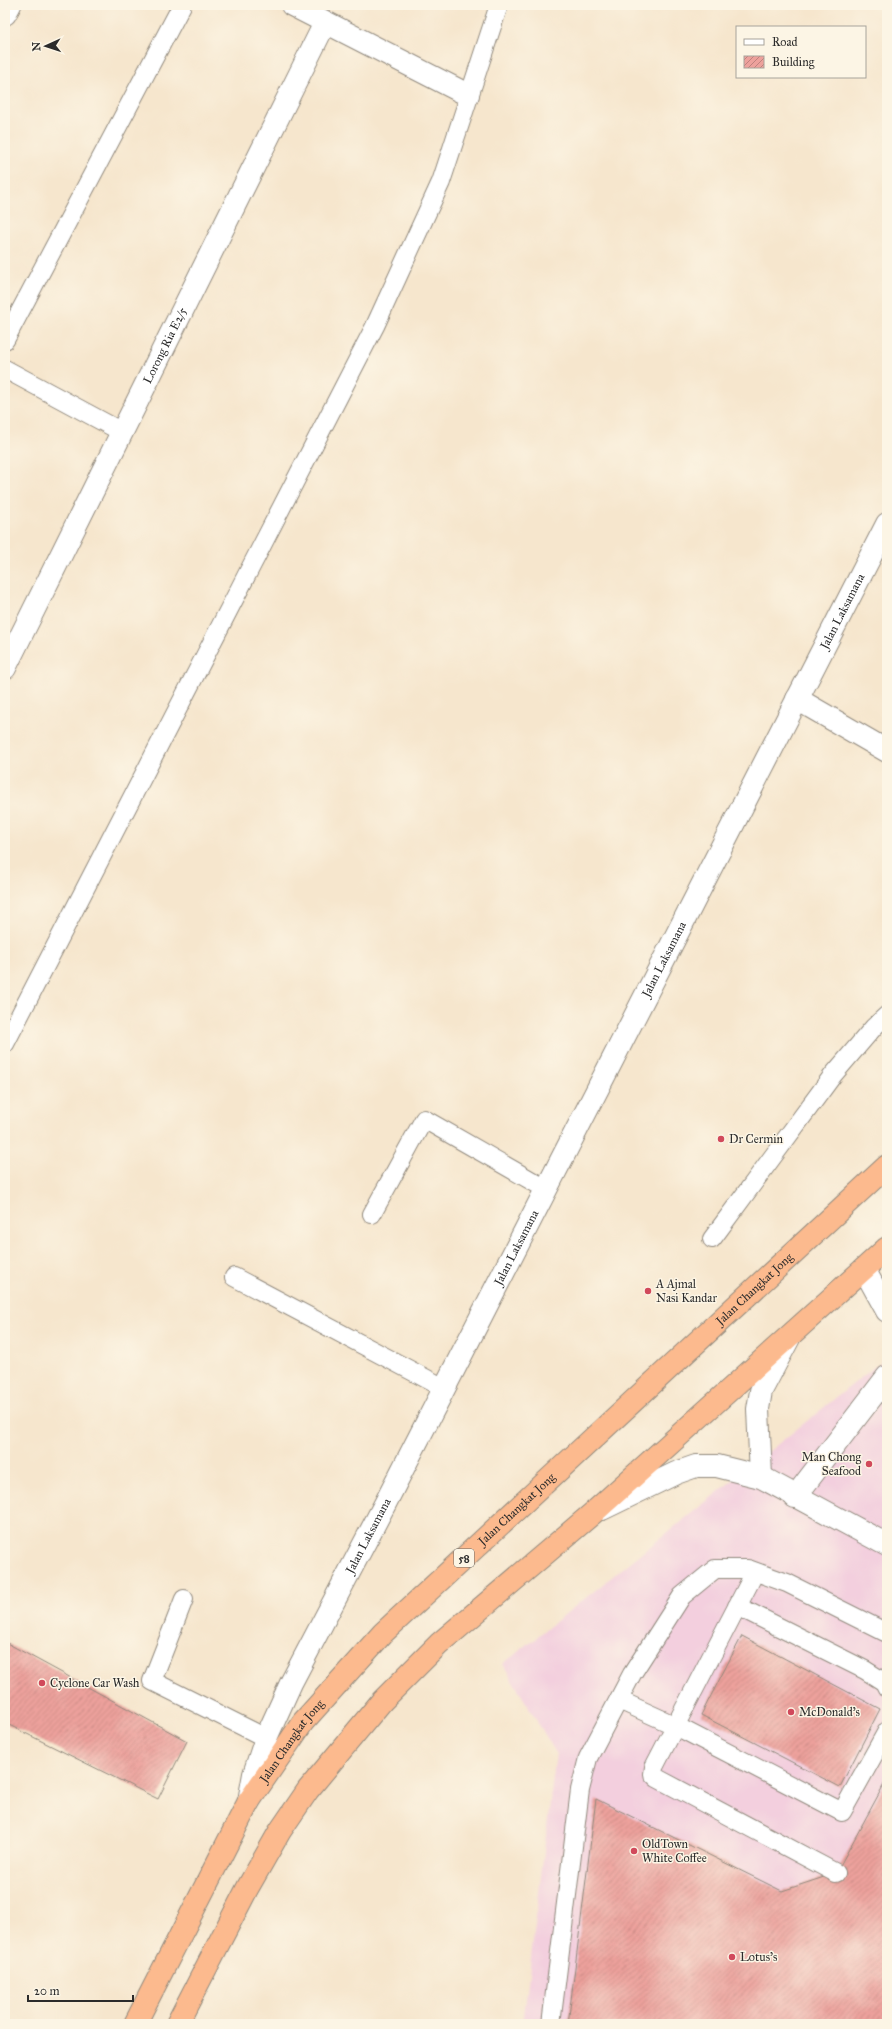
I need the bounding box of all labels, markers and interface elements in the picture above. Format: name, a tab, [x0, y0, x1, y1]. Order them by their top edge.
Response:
north arrow	[26, 26, 66, 66]
legend	[736, 26, 866, 78]
text: Road	[772, 35, 798, 49]
text: N	[30, 41, 43, 52]
text: Building	[772, 55, 815, 70]
street label: Lorong Ria E2/5	[140, 305, 190, 386]
street label: Jalan Laksamana	[816, 570, 868, 654]
street label: Jalan Laksamana	[638, 918, 690, 1002]
place label: Dr Cermin	[729, 1132, 784, 1146]
marker: Dr Cermin	[716, 1134, 726, 1144]
street label: Jalan Laksamana	[490, 1207, 542, 1290]
street label: Jalan Changkat Jong	[712, 1250, 797, 1330]
place label: A Ajmal Nasi Kandar	[655, 1277, 717, 1305]
marker: A Ajmal Nasi Kandar	[643, 1286, 653, 1296]
place label: Man Chong Seafood	[801, 1450, 861, 1478]
marker: Man Chong Seafood	[864, 1459, 874, 1469]
street label: Jalan Changkat Jong	[474, 1470, 559, 1550]
street label: Jalan Laksamana	[342, 1495, 394, 1578]
road number: 58	[454, 1549, 474, 1567]
place label: Cyclone Car Wash	[50, 1676, 140, 1690]
marker: Cyclone Car Wash	[37, 1678, 47, 1688]
street label: Jalan Changkat Jong	[256, 1697, 328, 1788]
place label: McDonald's	[799, 1705, 860, 1719]
marker: McDonald's	[786, 1707, 796, 1717]
place label: OldTown White Coffee	[642, 1837, 707, 1865]
marker: OldTown White Coffee	[629, 1846, 639, 1856]
place label: Lotus's	[740, 1950, 777, 1964]
marker: Lotus's	[727, 1952, 737, 1962]
scale bar	[28, 1977, 133, 2003]
text: 20 m	[34, 1984, 60, 1998]

